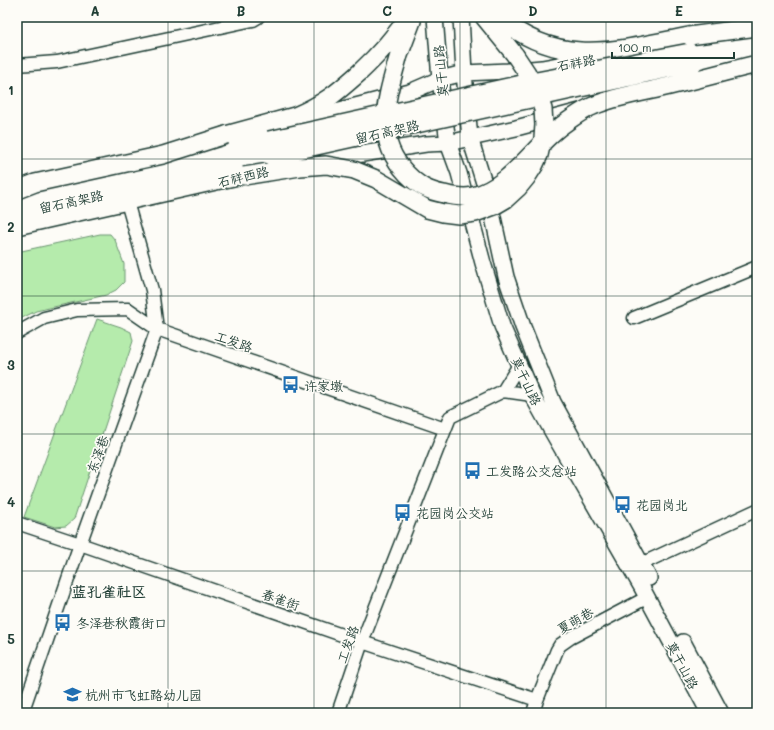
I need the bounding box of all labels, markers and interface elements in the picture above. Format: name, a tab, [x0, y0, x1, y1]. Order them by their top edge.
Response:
text: A	[90, 2, 100, 19]
text: B	[237, 2, 246, 19]
text: C	[382, 2, 392, 19]
text: D	[528, 2, 538, 19]
text: E	[675, 2, 683, 19]
scale bar	[612, 34, 734, 60]
text: 100 m	[618, 39, 652, 55]
street label: 莫干山路	[429, 44, 451, 98]
street label: 石祥路	[555, 50, 597, 74]
text: 1	[8, 81, 14, 98]
street label: 留石高架路	[353, 115, 421, 147]
street label: 石祥西路	[216, 162, 270, 190]
street label: 留石高架路	[37, 186, 105, 216]
text: 2	[7, 218, 15, 235]
street label: 工发路	[213, 327, 255, 355]
street label: 莫干山路	[508, 354, 546, 408]
text: 3	[7, 356, 15, 373]
bus stop icon: 许家墩	[281, 375, 301, 395]
place label: 许家墩	[304, 377, 343, 394]
street label: 东泽巷	[82, 433, 112, 475]
bus stop icon: 工发路公交总站	[463, 460, 483, 480]
place label: 工发路公交总站	[486, 462, 577, 479]
text: 4	[7, 493, 15, 510]
bus stop icon: 花园岗北	[613, 494, 633, 514]
place label: 花园岗北	[636, 496, 688, 513]
bus stop icon: 花园岗公交站	[393, 502, 413, 522]
place label: 花园岗公交站	[416, 504, 494, 521]
district label: 蓝孔雀社区	[71, 581, 147, 601]
street label: 春雀街	[260, 585, 302, 613]
street label: 夏萌巷	[554, 603, 596, 637]
bus stop icon: 冬泽巷秋霞街口	[53, 612, 73, 632]
place label: 冬泽巷秋霞街口	[76, 614, 167, 631]
street label: 工发路	[332, 623, 362, 665]
text: 5	[7, 630, 15, 647]
street label: 莫干山路	[663, 638, 703, 692]
school or university icon: 杭州市飞虹路幼儿园	[62, 684, 82, 704]
place label: 杭州市飞虹路幼儿园	[85, 686, 202, 703]

